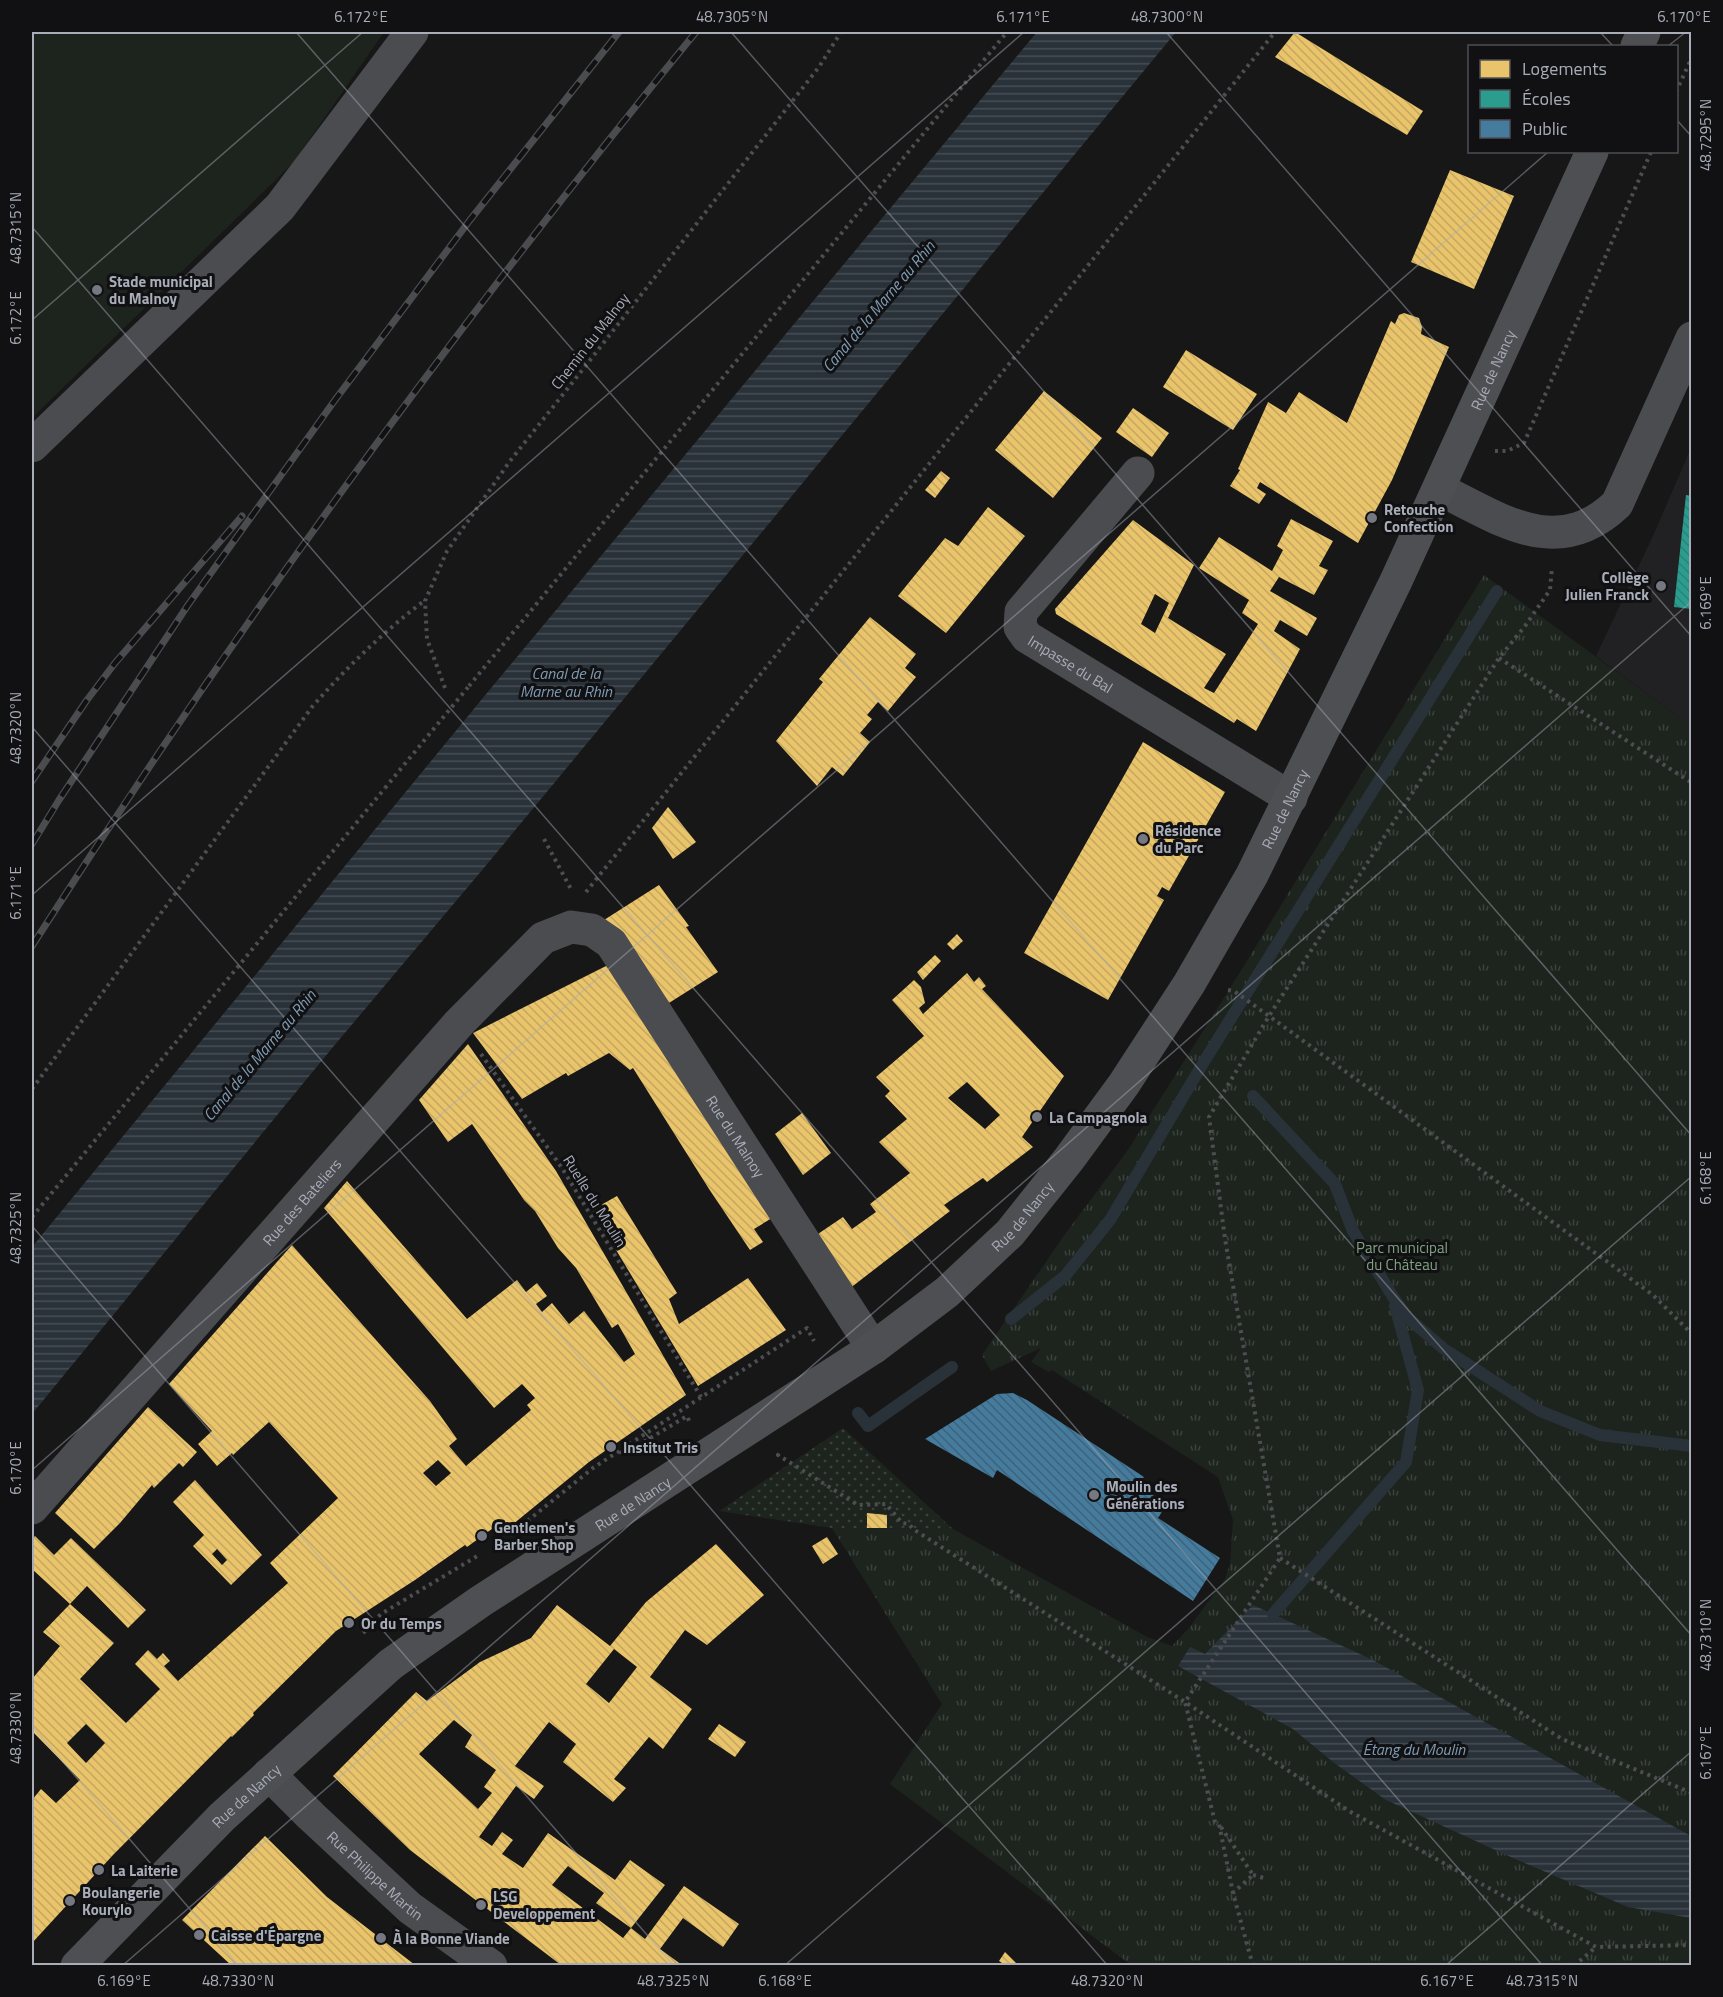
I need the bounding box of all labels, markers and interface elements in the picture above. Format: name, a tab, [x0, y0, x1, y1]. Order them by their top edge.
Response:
text: 6.172°E	[334, 5, 388, 28]
text: 48.7305°N	[696, 5, 768, 28]
text: 6.171°E	[996, 5, 1050, 28]
text: 48.7300°N	[1131, 5, 1203, 28]
text: 6.170°E	[1657, 5, 1711, 28]
legend	[1468, 45, 1678, 153]
text: Logements	[1522, 55, 1607, 82]
text: Écoles	[1522, 85, 1571, 112]
text: 48.7295°N	[1694, 99, 1717, 171]
text: Public	[1522, 115, 1568, 142]
text: 48.7315°N	[4, 192, 27, 264]
water label: Canal de la Marne au Rhin	[816, 234, 941, 377]
place label: Stade municipal du Malnoy	[109, 270, 213, 310]
marker: Stade municipal du Malnoy	[90, 283, 104, 297]
street label: Chemin du Malnoy	[545, 288, 635, 394]
text: 6.172°E	[4, 291, 27, 345]
street label: Rue de Nancy	[1464, 326, 1521, 414]
place label: Retouche Confection	[1384, 498, 1454, 538]
marker: Retouche Confection	[1365, 511, 1379, 525]
place label: Collège Julien Franck	[1565, 566, 1649, 606]
text: 6.169°E	[1694, 576, 1717, 630]
marker: Collège Julien Franck	[1654, 579, 1668, 593]
street label: Impasse du Bal	[1024, 629, 1118, 698]
water label: Canal de la Marne au Rhin	[520, 661, 613, 703]
text: 48.7320°N	[4, 692, 27, 764]
street label: Rue de Nancy	[1255, 765, 1314, 853]
place label: Résidence du Parc	[1155, 819, 1222, 859]
marker: Résidence du Parc	[1136, 832, 1150, 846]
text: 6.171°E	[4, 866, 27, 920]
water label: Canal de la Marne au Rhin	[197, 983, 322, 1126]
street label: Rue du Malnoy	[701, 1090, 771, 1182]
place label: La Campagnola	[1049, 1106, 1148, 1129]
marker: La Campagnola	[1030, 1110, 1044, 1124]
street label: Ruelle du Moulin	[557, 1150, 633, 1252]
text: 6.168°E	[1694, 1151, 1717, 1205]
street label: Rue des Bateliers	[257, 1153, 347, 1251]
street label: Rue de Nancy	[986, 1176, 1059, 1257]
text: 48.7325°N	[4, 1192, 27, 1264]
park label: Parc municipal du Château	[1356, 1236, 1448, 1276]
place label: Institut Tris	[623, 1436, 698, 1459]
marker: Institut Tris	[604, 1440, 618, 1454]
text: 6.170°E	[4, 1441, 27, 1495]
street label: Rue de Nancy	[590, 1470, 675, 1536]
place label: Moulin des Générations	[1106, 1475, 1185, 1515]
marker: Moulin des Générations	[1087, 1488, 1101, 1502]
place label: Gentlemen's Barber Shop	[494, 1516, 575, 1556]
marker: Gentlemen's Barber Shop	[475, 1529, 489, 1543]
text: 48.7310°N	[1694, 1599, 1717, 1671]
place label: Or du Temps	[361, 1612, 442, 1635]
marker: Or du Temps	[342, 1616, 356, 1630]
text: 48.7330°N	[4, 1692, 27, 1764]
text: 6.167°E	[1694, 1726, 1717, 1780]
water label: Étang du Moulin	[1363, 1737, 1466, 1761]
street label: Rue de Nancy	[206, 1758, 286, 1833]
street label: Rue Philippe Martin	[322, 1825, 428, 1926]
place label: La Laiterie	[111, 1859, 178, 1882]
marker: La Laiterie	[92, 1863, 106, 1877]
place label: Boulangerie Kourylo	[82, 1881, 161, 1921]
place label: LSG Developpement	[493, 1885, 596, 1925]
marker: Boulangerie Kourylo	[63, 1894, 77, 1908]
marker: LSG Developpement	[474, 1898, 488, 1912]
place label: Caisse d'Épargne	[211, 1924, 322, 1947]
place label: À la Bonne Viande	[393, 1927, 510, 1950]
marker: Caisse d'Épargne	[192, 1928, 206, 1942]
marker: À la Bonne Viande	[374, 1931, 388, 1945]
text: 6.169°E	[97, 1969, 151, 1992]
text: 48.7330°N	[202, 1969, 274, 1992]
text: 48.7325°N	[637, 1969, 709, 1992]
text: 6.168°E	[758, 1969, 812, 1992]
text: 48.7320°N	[1071, 1969, 1143, 1992]
text: 6.167°E	[1420, 1969, 1474, 1992]
text: 48.7315°N	[1506, 1969, 1578, 1992]

